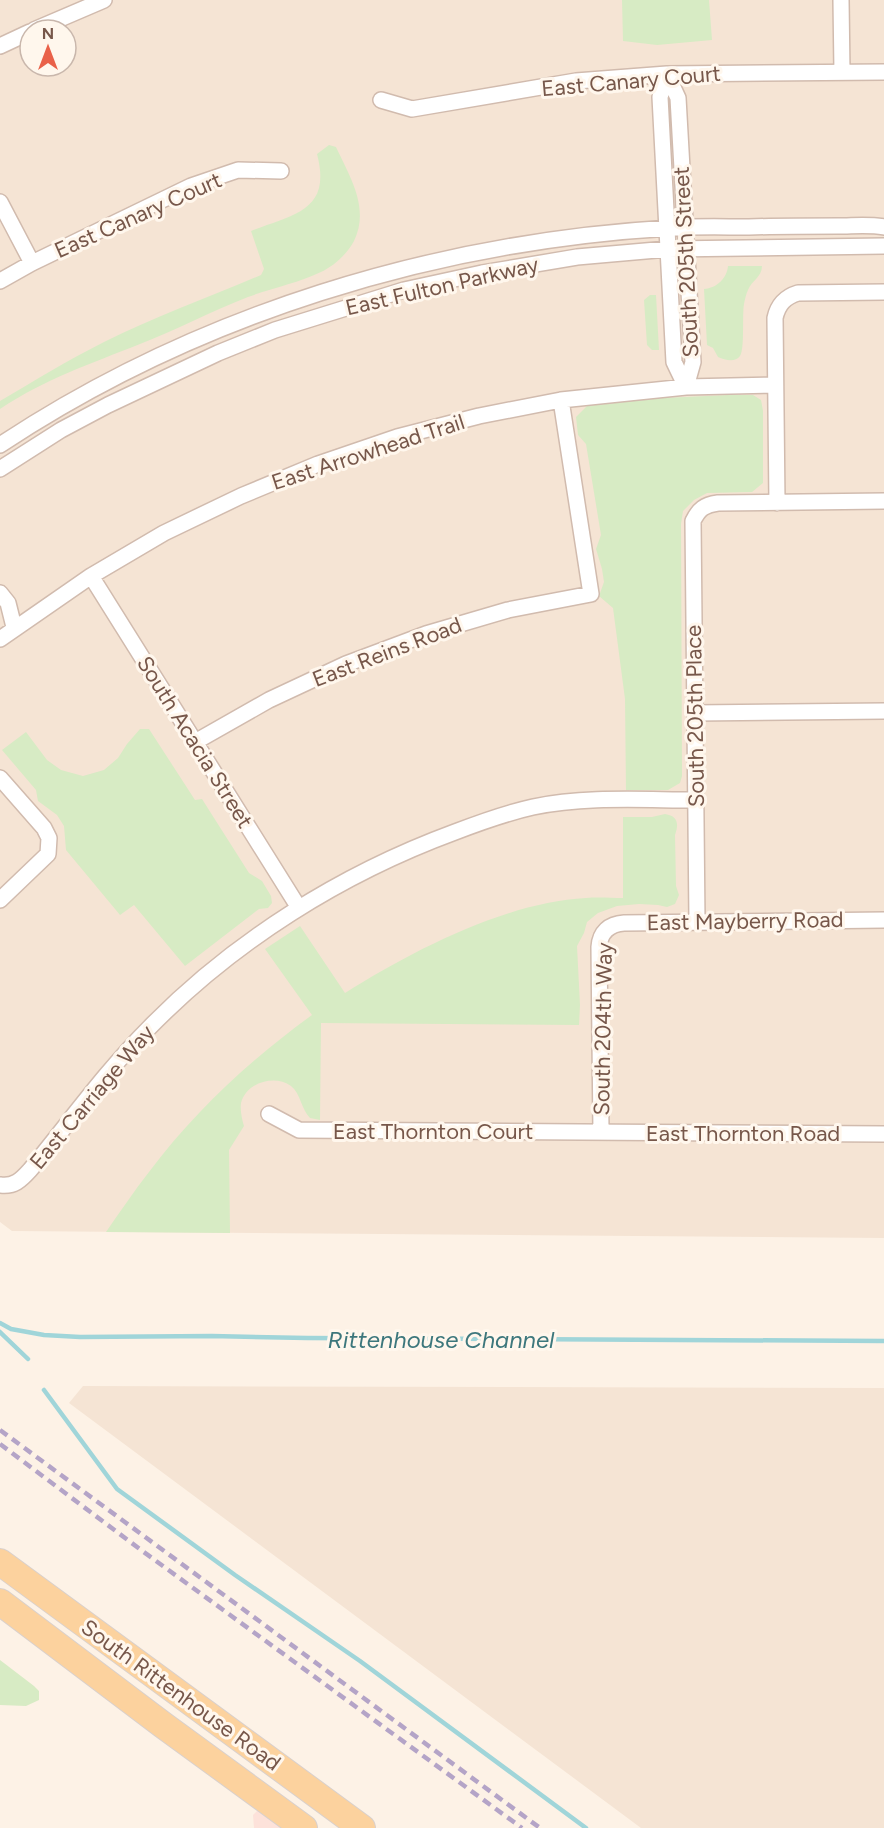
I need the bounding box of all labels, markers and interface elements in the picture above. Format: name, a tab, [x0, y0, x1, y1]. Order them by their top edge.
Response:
north arrow	[18, 18, 78, 78]
text: N	[42, 24, 54, 43]
street label: East Canary Court	[540, 60, 722, 102]
street label: East Canary Court	[50, 166, 226, 264]
street label: South 205th Street	[668, 166, 704, 358]
street label: East Fulton Parkway	[343, 251, 542, 321]
street label: East Arrowhead Trail	[268, 408, 468, 496]
street label: East Reins Road	[309, 611, 465, 693]
street label: South 205th Place	[680, 625, 710, 807]
street label: South Acacia Street	[131, 651, 259, 833]
street label: East Mayberry Road	[646, 906, 844, 936]
street label: South 204th Way	[588, 942, 618, 1116]
street label: East Carriage Way	[24, 1019, 160, 1175]
street label: East Thornton Court	[333, 1118, 533, 1145]
street label: East Thornton Road	[646, 1120, 840, 1147]
water label: Rittenhouse Channel	[328, 1325, 555, 1354]
street label: South Rittenhouse Road	[76, 1614, 286, 1776]

